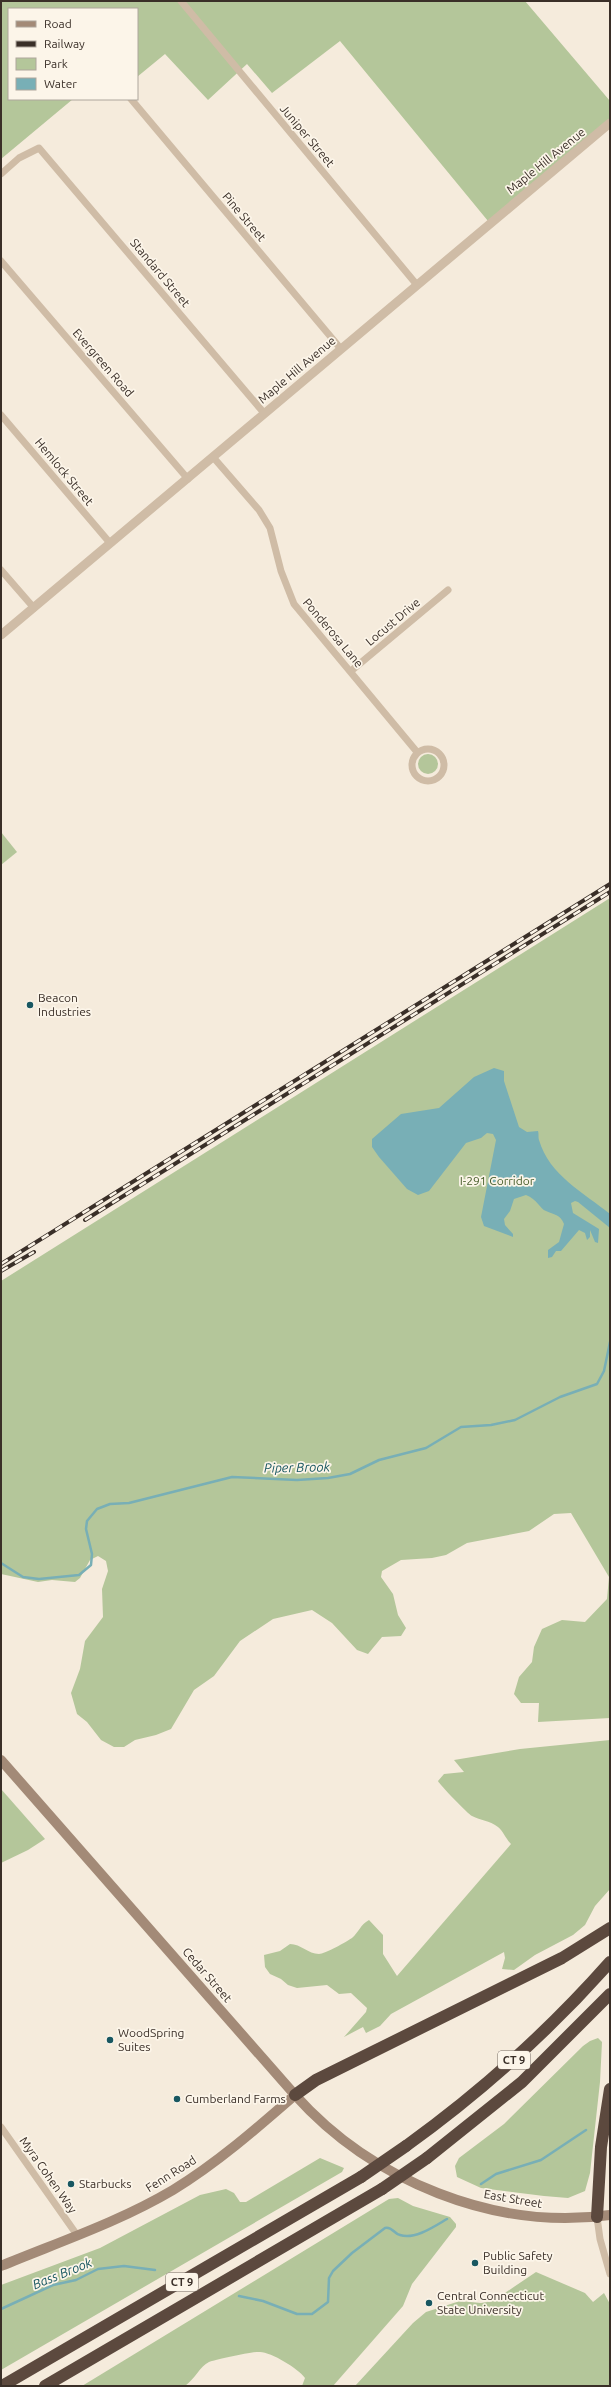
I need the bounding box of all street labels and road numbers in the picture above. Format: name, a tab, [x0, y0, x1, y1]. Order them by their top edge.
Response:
street label: Juniper Street	[278, 102, 337, 170]
street label: Maple Hill Avenue	[504, 125, 587, 196]
street label: Pine Street	[220, 190, 269, 244]
street label: Standard Street	[128, 236, 193, 310]
street label: Evergreen Road	[70, 326, 136, 399]
street label: Maple Hill Avenue	[255, 333, 338, 406]
street label: Hemlock Street	[33, 436, 96, 508]
street label: Locust Drive	[363, 595, 422, 648]
street label: Ponderosa Lane	[301, 596, 366, 670]
street label: Cedar Street	[180, 1945, 235, 2005]
road number: CT 9	[498, 2051, 530, 2069]
street label: Myra Cohen Way	[17, 2134, 80, 2215]
street label: Fenn Road	[143, 2153, 198, 2194]
street label: East Street	[483, 2187, 544, 2210]
road number: CT 9	[166, 2273, 198, 2291]

